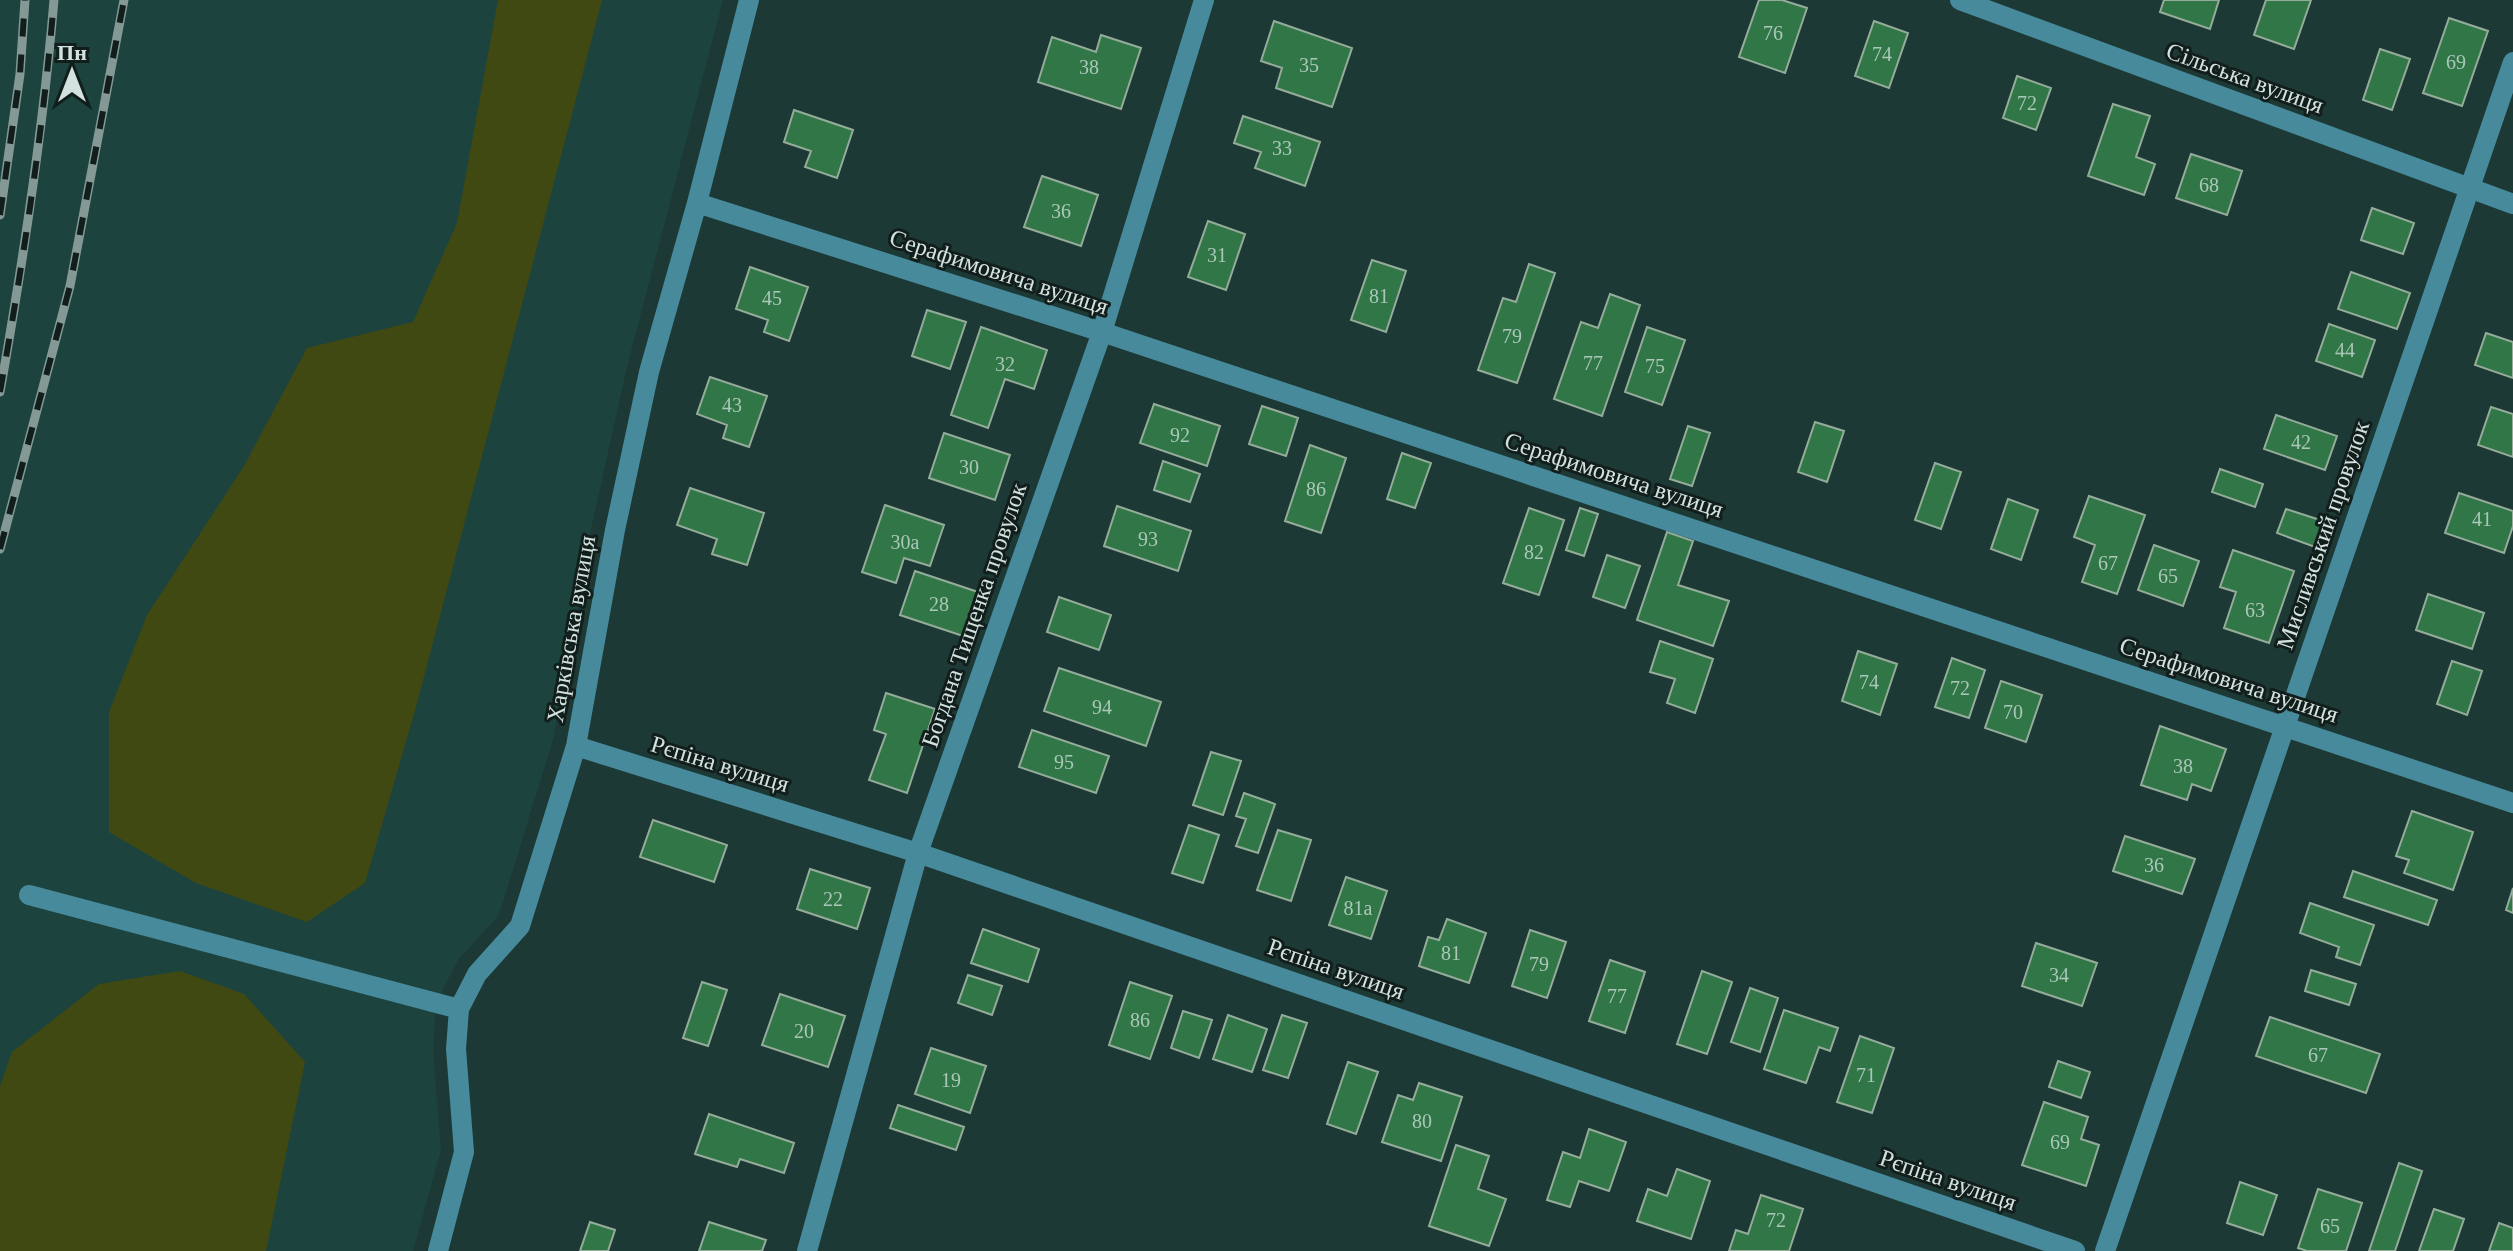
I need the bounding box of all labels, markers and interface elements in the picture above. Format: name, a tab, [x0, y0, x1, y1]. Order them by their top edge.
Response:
house number: 76	[1763, 22, 1783, 44]
north arrow	[32, 32, 112, 112]
street label: Сільська вулиця	[2163, 38, 2327, 118]
text: Пн	[57, 40, 87, 65]
house number: 74	[1872, 43, 1892, 65]
house number: 69	[2446, 51, 2466, 73]
house number: 35	[1299, 54, 1319, 76]
house number: 38	[1079, 56, 1099, 78]
house number: 72	[2017, 92, 2037, 114]
house number: 33	[1272, 137, 1292, 159]
house number: 68	[2199, 174, 2219, 196]
house number: 36	[1051, 200, 1071, 222]
street label: Серафимовича вулиця	[886, 224, 1112, 320]
house number: 31	[1207, 244, 1227, 266]
house number: 81	[1369, 285, 1389, 307]
house number: 45	[762, 287, 782, 309]
house number: 79	[1502, 325, 1522, 347]
house number: 44	[2335, 339, 2355, 361]
house number: 77	[1583, 352, 1603, 374]
house number: 32	[995, 353, 1015, 375]
house number: 75	[1645, 355, 1665, 377]
house number: 43	[722, 394, 742, 416]
street label: Мисливський провулок	[2272, 417, 2374, 653]
house number: 92	[1170, 424, 1190, 446]
street label: Серафимовича вулиця	[1501, 427, 1727, 523]
house number: 42	[2291, 431, 2311, 453]
house number: 30	[959, 456, 979, 478]
house number: 86	[1306, 478, 1326, 500]
street label: Богдана Тищенка провулок	[917, 479, 1032, 750]
house number: 41	[2472, 508, 2492, 530]
house number: 93	[1138, 528, 1158, 550]
house number: 30а	[891, 531, 920, 553]
street label: Харківська вулиця	[542, 534, 600, 724]
house number: 82	[1524, 541, 1544, 563]
house number: 67	[2098, 552, 2118, 574]
house number: 65	[2158, 565, 2178, 587]
house number: 28	[929, 593, 949, 615]
house number: 63	[2245, 599, 2265, 621]
street label: Серафимовича вулиця	[2116, 632, 2342, 728]
house number: 74	[1859, 671, 1879, 693]
house number: 72	[1950, 677, 1970, 699]
house number: 94	[1092, 696, 1112, 718]
house number: 70	[2003, 701, 2023, 723]
street label: Рєпіна вулиця	[648, 731, 792, 797]
house number: 95	[1054, 751, 1074, 773]
house number: 38	[2173, 755, 2193, 777]
house number: 36	[2144, 854, 2164, 876]
house number: 22	[823, 888, 843, 910]
house number: 81а	[1344, 897, 1373, 919]
street label: Рєпіна вулиця	[1264, 933, 1408, 1005]
house number: 81	[1441, 942, 1461, 964]
house number: 79	[1529, 953, 1549, 975]
house number: 34	[2049, 964, 2069, 986]
house number: 77	[1607, 985, 1627, 1007]
house number: 86	[1130, 1009, 1150, 1031]
house number: 20	[794, 1020, 814, 1042]
house number: 67	[2308, 1044, 2328, 1066]
house number: 71	[1856, 1064, 1876, 1086]
house number: 19	[941, 1069, 961, 1091]
house number: 80	[1412, 1110, 1432, 1132]
house number: 69	[2050, 1131, 2070, 1153]
street label: Рєпіна вулиця	[1876, 1144, 2020, 1216]
house number: 72	[1766, 1209, 1786, 1231]
house number: 65	[2320, 1215, 2340, 1237]

